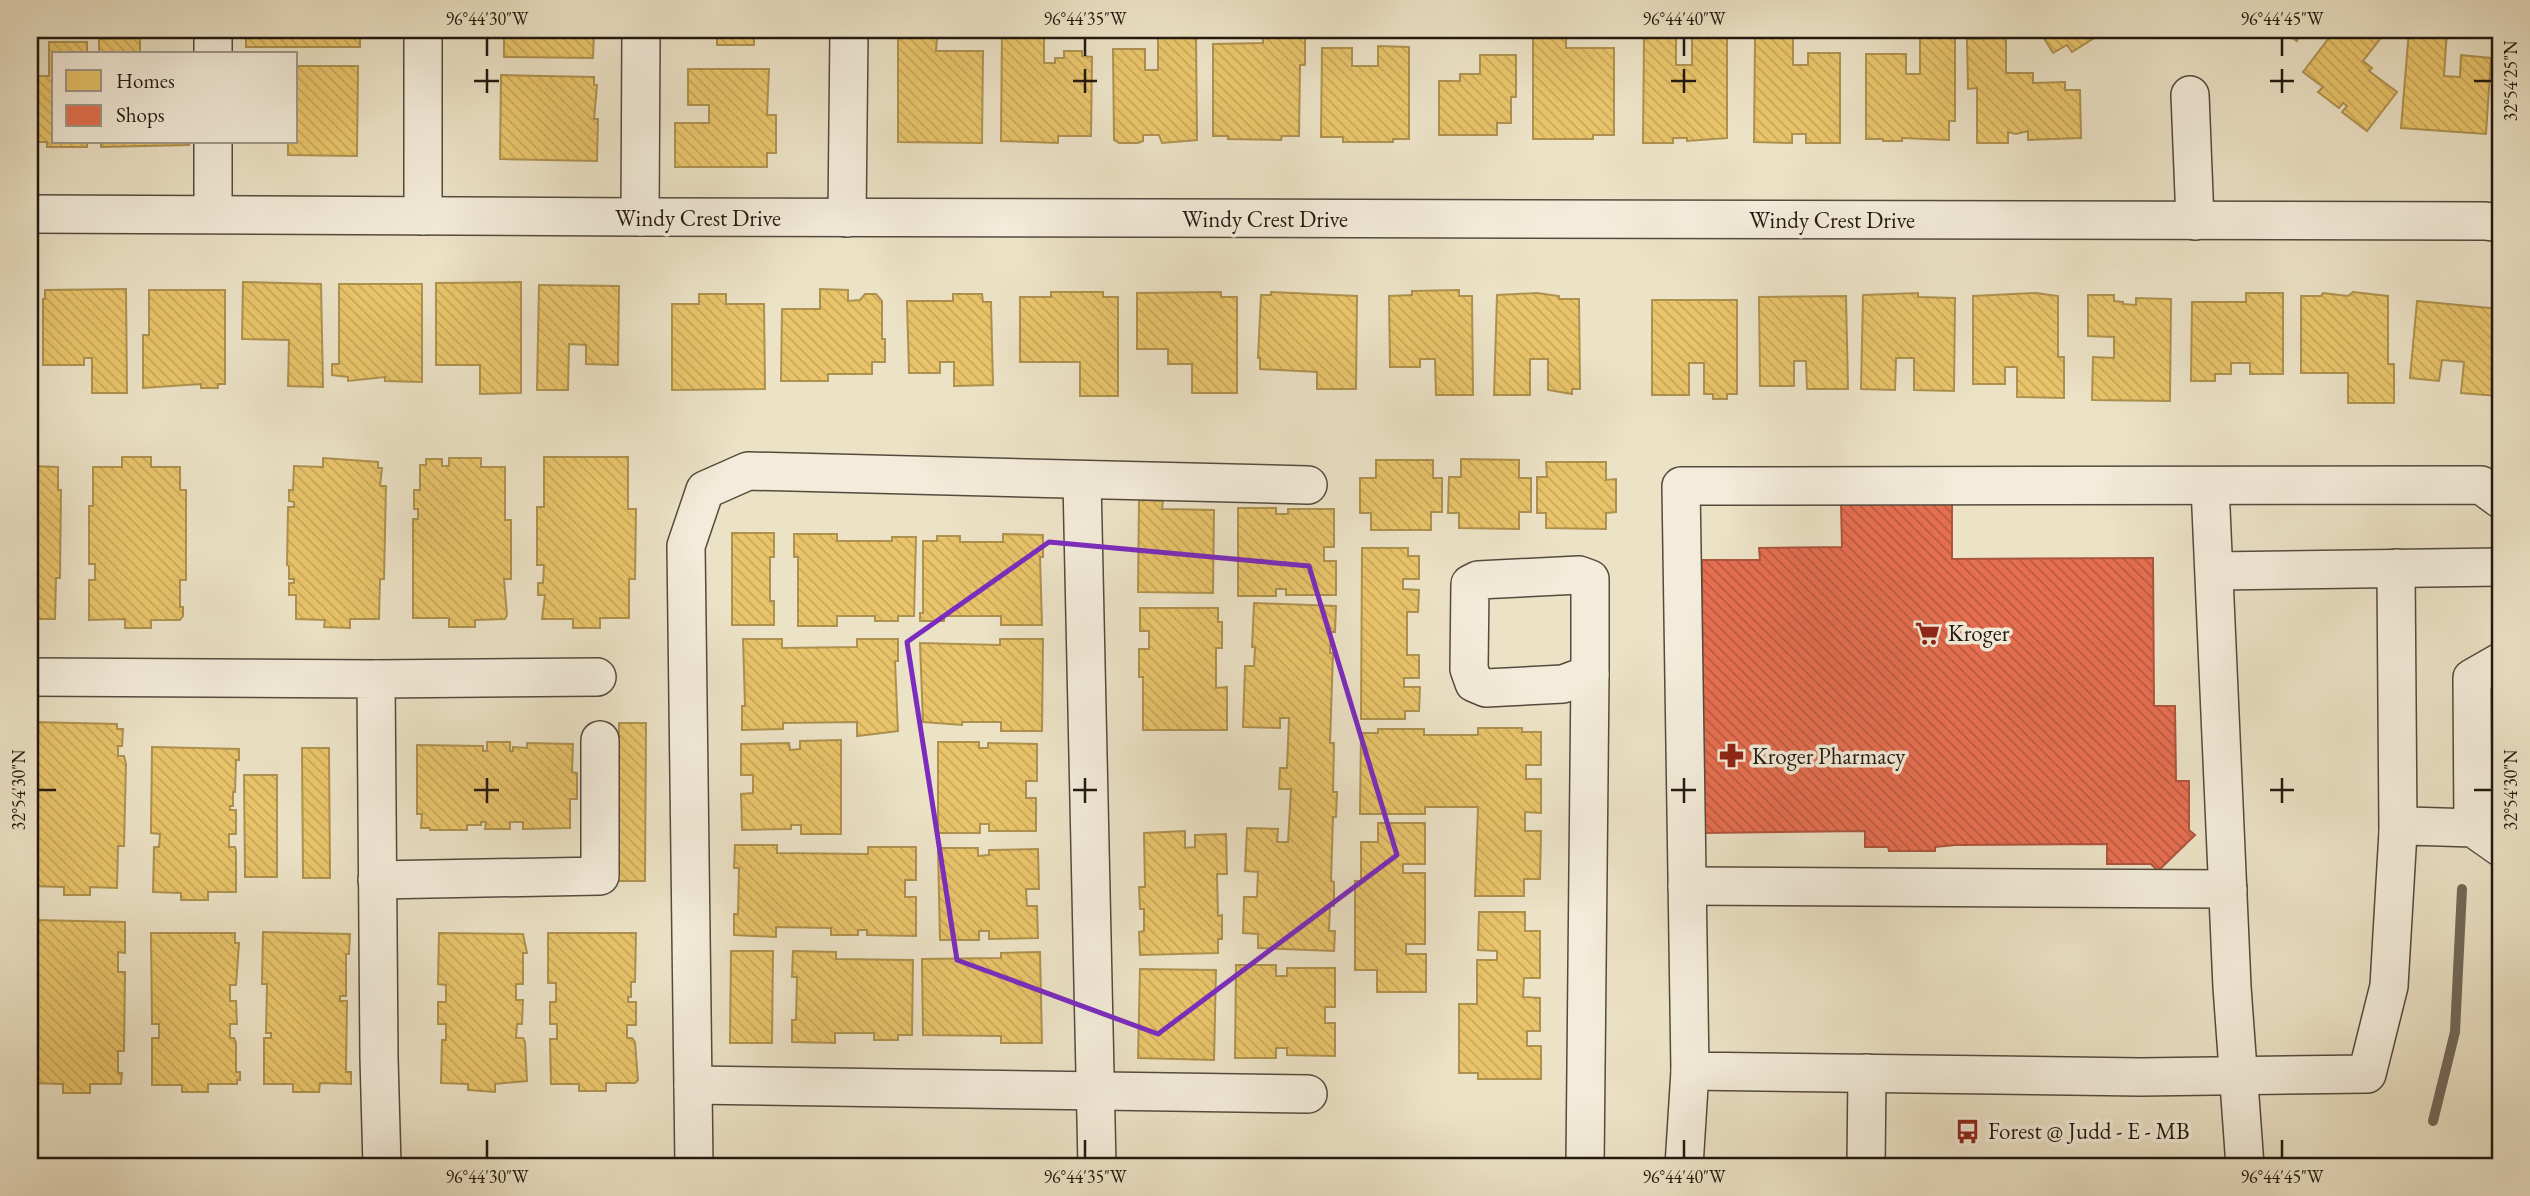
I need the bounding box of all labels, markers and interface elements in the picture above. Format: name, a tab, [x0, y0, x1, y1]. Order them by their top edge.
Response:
text: 96°44'30"W	[445, 7, 529, 30]
text: 96°44'35"W	[1043, 7, 1127, 30]
text: 96°44'40"W	[1642, 7, 1726, 30]
text: 96°44'45"W	[2240, 7, 2324, 30]
text: 32°54'25"N	[2499, 40, 2522, 121]
legend	[52, 52, 298, 144]
text: Homes	[116, 67, 175, 94]
text: Shops	[116, 101, 165, 128]
street label: Windy Crest Drive	[615, 203, 781, 233]
street label: Windy Crest Drive	[1182, 204, 1348, 234]
street label: Windy Crest Drive	[1749, 205, 1915, 235]
place label: Kroger	[1948, 618, 2010, 648]
supermarket icon: Kroger	[1914, 619, 1942, 647]
place label: Kroger Pharmacy	[1752, 741, 1906, 771]
pharmacy icon: Kroger Pharmacy	[1718, 742, 1746, 770]
text: 32°54'30"N	[7, 749, 30, 830]
text: 32°54'30"N	[2499, 749, 2522, 830]
place label: Forest @ Judd - E - MB	[1988, 1116, 2190, 1146]
bus stop icon: Forest @ Judd - E - MB	[1954, 1117, 1982, 1145]
text: 96°44'30"W	[445, 1165, 529, 1188]
text: 96°44'35"W	[1043, 1165, 1127, 1188]
text: 96°44'40"W	[1642, 1165, 1726, 1188]
text: 96°44'45"W	[2240, 1165, 2324, 1188]

